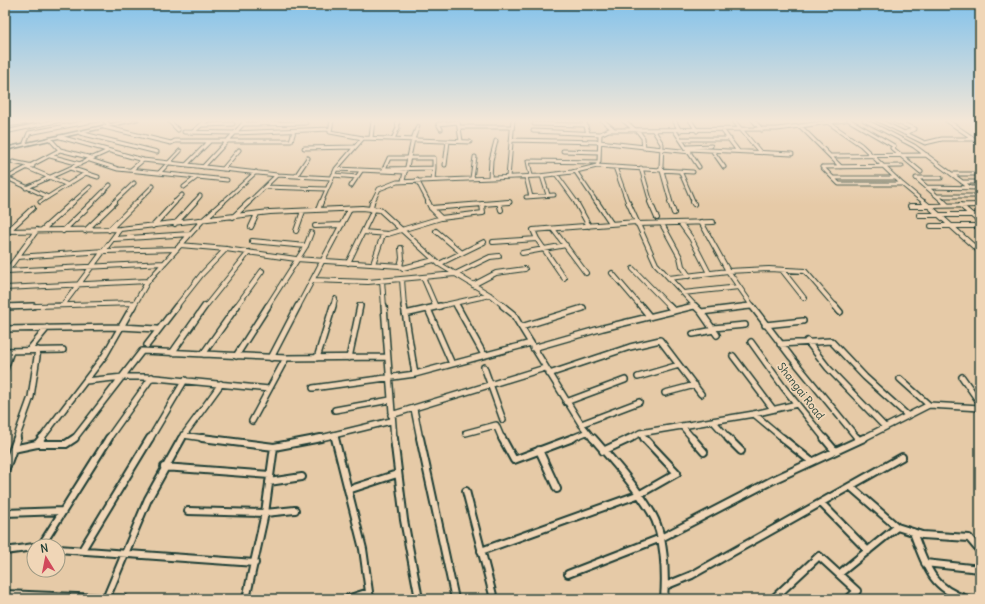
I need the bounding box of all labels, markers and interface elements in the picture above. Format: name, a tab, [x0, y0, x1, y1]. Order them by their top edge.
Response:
street label: Shangai Road	[774, 360, 828, 423]
north arrow	[26, 538, 66, 578]
text: N	[39, 541, 49, 556]

